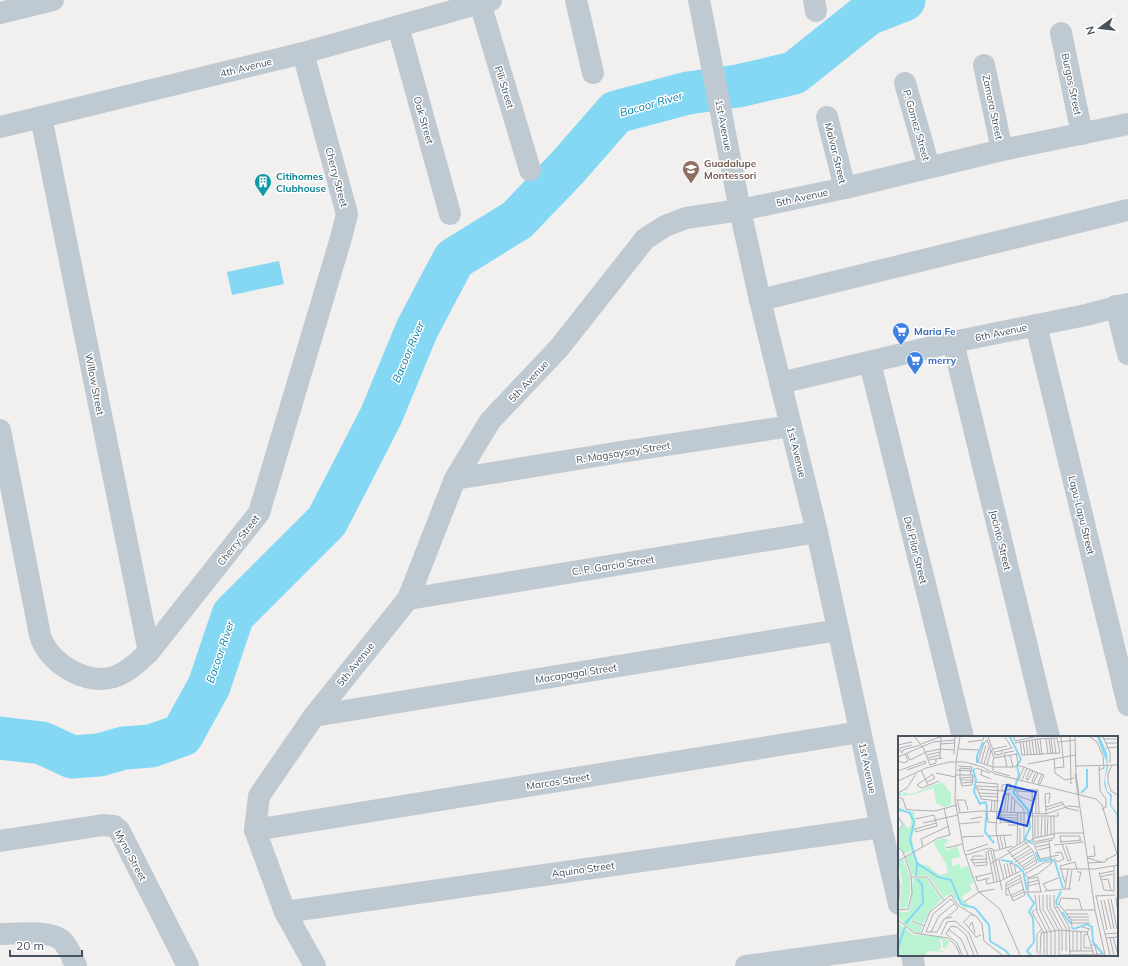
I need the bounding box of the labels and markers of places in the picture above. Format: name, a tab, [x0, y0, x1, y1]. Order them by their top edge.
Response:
place label: Guadalupe Montessori	[704, 157, 757, 182]
school or university icon: Guadalupe Montessori	[681, 159, 701, 184]
place label: Citihomes Clubhouse	[276, 170, 327, 195]
building icon: Citihomes Clubhouse	[253, 172, 273, 197]
supermarket icon: Maria Fe	[891, 321, 911, 346]
place label: Maria Fe	[914, 325, 956, 338]
supermarket icon: merry	[905, 350, 925, 375]
place label: merry	[928, 354, 957, 367]

